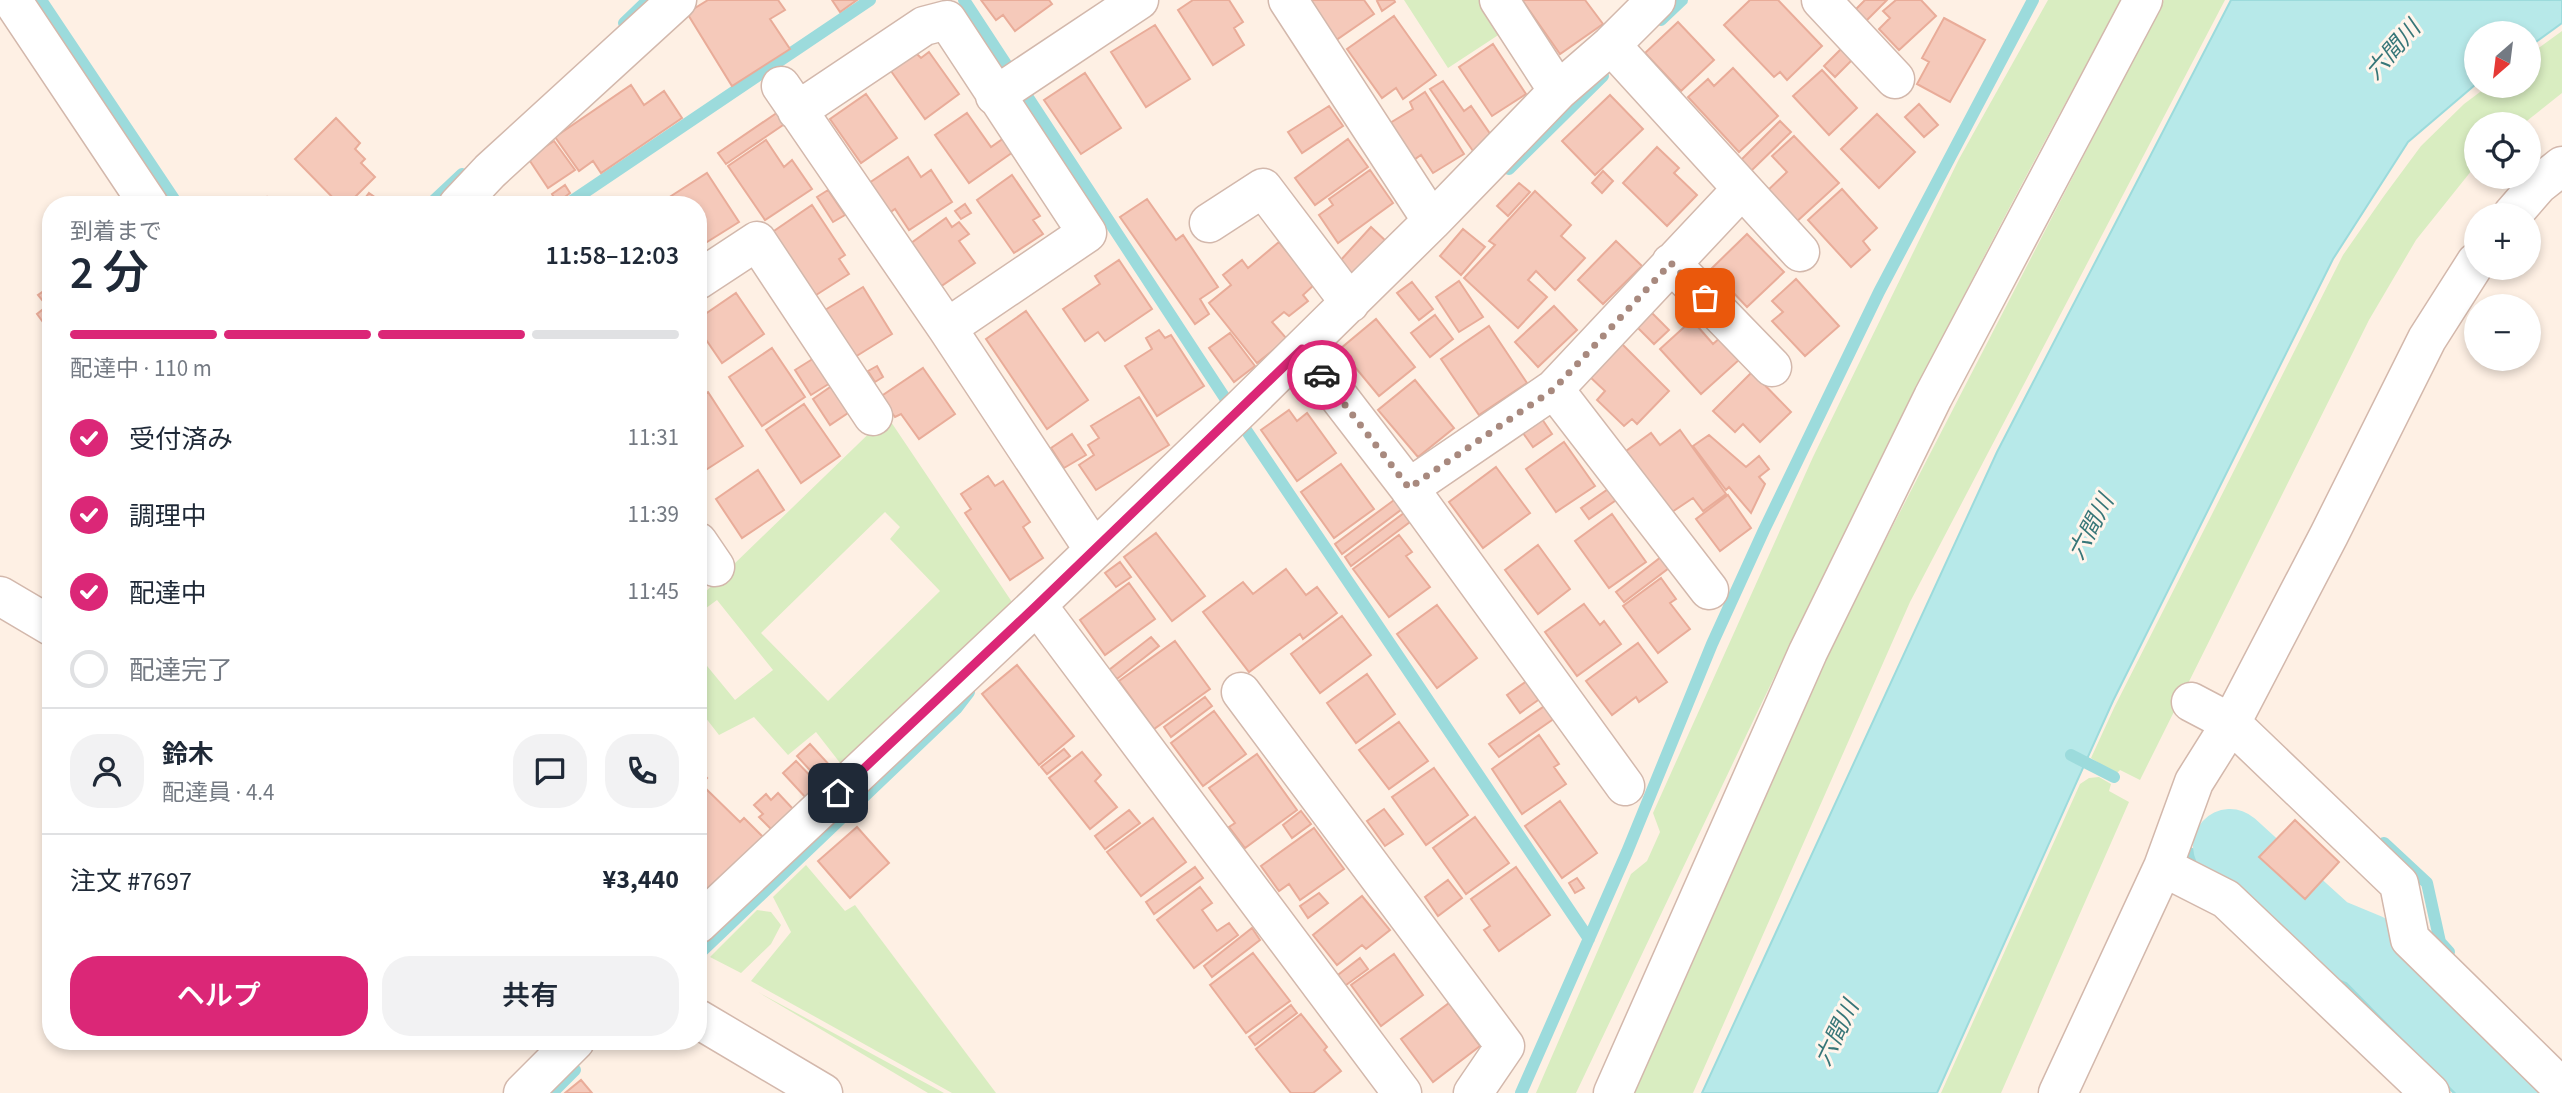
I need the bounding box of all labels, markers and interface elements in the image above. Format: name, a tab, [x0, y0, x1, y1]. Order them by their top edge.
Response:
water label: 六間川	[2358, 11, 2430, 87]
north arrow	[2464, 21, 2541, 98]
map controls	[2464, 21, 2541, 371]
button: locate	[2464, 112, 2541, 189]
button: +	[2464, 203, 2541, 280]
text: 到着まで	[70, 215, 162, 248]
text: 11:58–12:03	[546, 237, 679, 274]
text: 2 分	[70, 241, 149, 306]
pin	[1675, 268, 1735, 328]
icon: bag	[1686, 279, 1724, 317]
button: −	[2464, 294, 2541, 371]
courier	[1287, 340, 1357, 410]
text: 配達中 · 110 m	[70, 352, 212, 385]
icon: car	[1303, 356, 1341, 394]
icon: check	[70, 419, 108, 457]
text: 受付済み	[129, 421, 233, 458]
text: 11:31	[628, 421, 679, 454]
water label: 六間川	[2060, 486, 2123, 565]
icon: check	[70, 496, 108, 534]
text: 調理中	[129, 498, 207, 535]
text: 11:39	[628, 498, 679, 531]
icon: check	[70, 573, 108, 611]
text: 配達中	[129, 575, 207, 612]
text: 11:45	[628, 575, 679, 608]
text: 配達完了	[129, 652, 233, 689]
button: person	[70, 734, 144, 808]
button: chat	[513, 734, 587, 808]
button: phone	[605, 734, 679, 808]
text: 鈴木	[162, 736, 214, 773]
pin	[808, 763, 868, 823]
icon: home	[819, 774, 857, 812]
text: 配達員 · 4.4	[162, 776, 275, 809]
text: ¥3,440	[603, 861, 679, 898]
text: 注文 #7697	[70, 863, 192, 900]
button: ヘルプ	[70, 956, 368, 1036]
button: 共有	[382, 956, 679, 1036]
water label: 六間川	[1807, 992, 1868, 1071]

